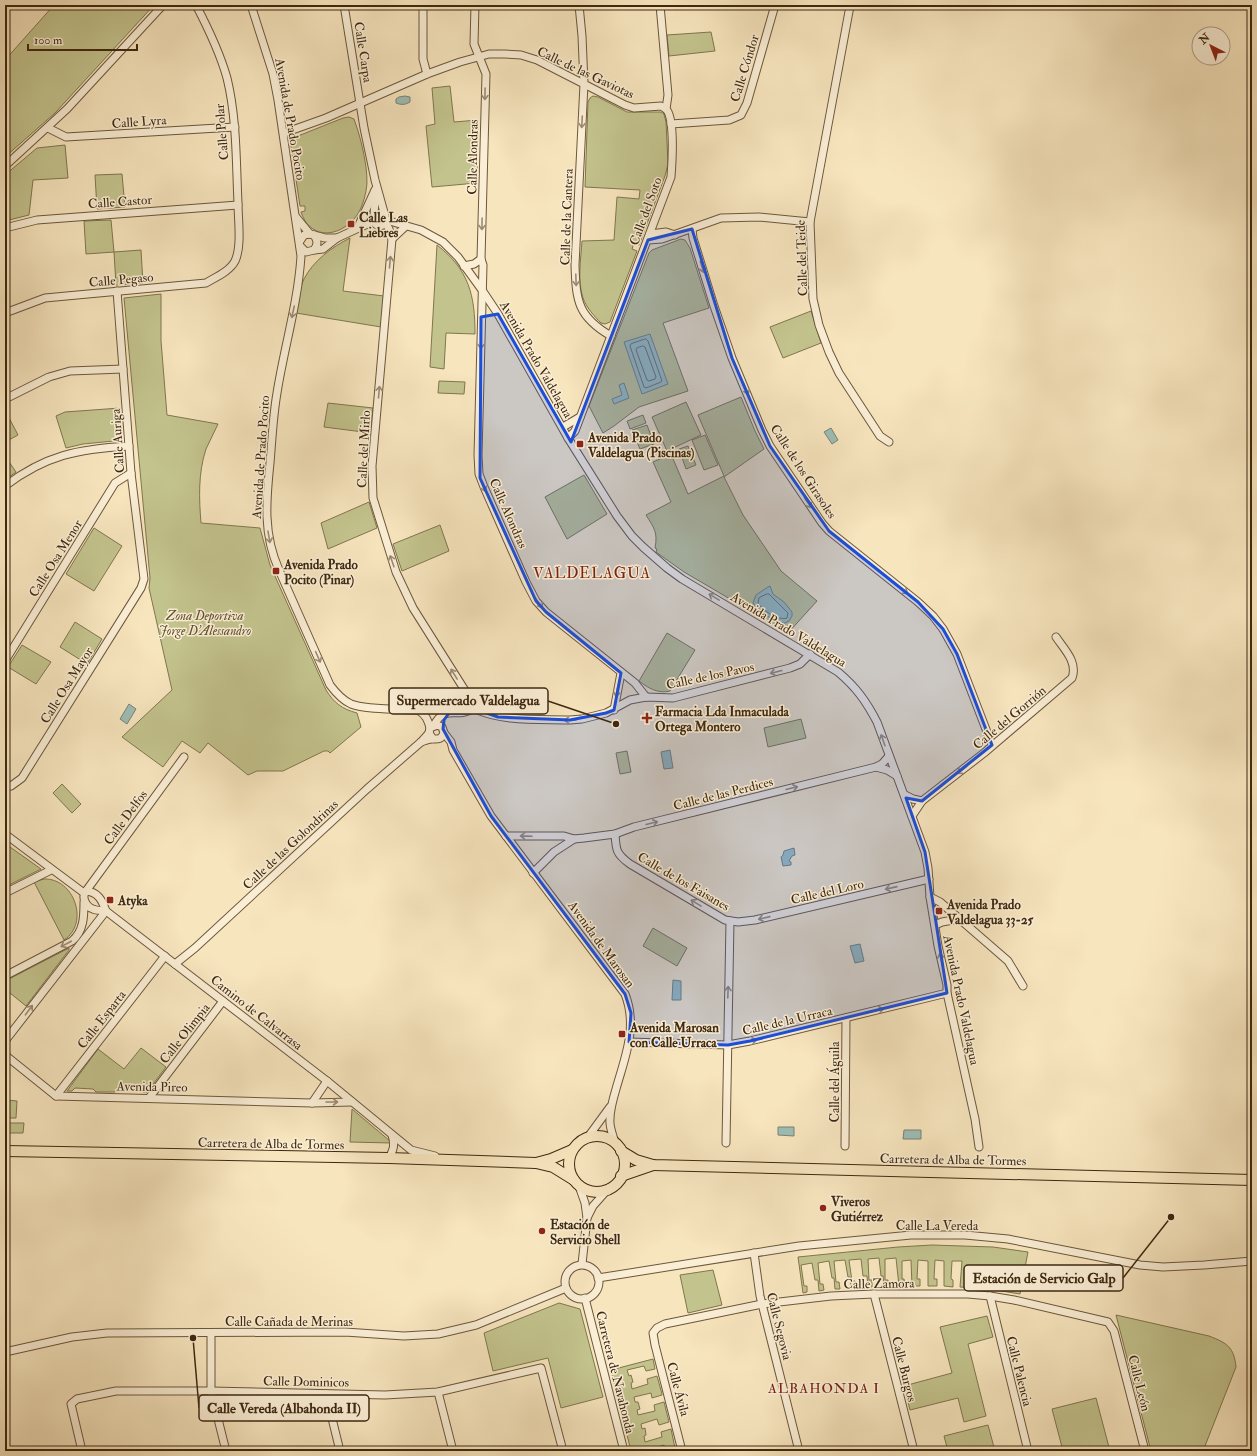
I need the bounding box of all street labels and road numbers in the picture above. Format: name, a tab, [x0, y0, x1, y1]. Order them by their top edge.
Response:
street label: Calle Carpa	[349, 21, 376, 84]
street label: Calle Cóndor	[727, 33, 763, 104]
street label: Calle de las Gaviotas	[534, 43, 637, 103]
street label: Avenida de Prado Pocito	[271, 56, 309, 181]
street label: Calle Polar	[212, 103, 232, 161]
street label: Calle Lyra	[111, 112, 168, 133]
street label: Calle Alondras	[464, 119, 482, 195]
street label: Calle de la Cantera	[557, 168, 577, 266]
street label: Calle del Soto	[626, 175, 666, 248]
street label: Calle Castor	[88, 192, 153, 212]
street label: Calle del Teide	[793, 219, 811, 296]
street label: Calle Pegaso	[88, 269, 154, 291]
street label: Avenida Prado Valdelagua	[496, 297, 576, 421]
street label: Avenida de Prado Pocito	[249, 395, 273, 520]
street label: Calle Auriga	[108, 408, 128, 474]
street label: Calle del Mirlo	[354, 410, 374, 488]
street label: Calle de los Girasoles	[767, 421, 840, 522]
street label: Calle Alondras	[486, 476, 531, 551]
street label: Calle Osa Menor	[26, 517, 86, 600]
street label: Avenida Prado Valdelagua	[727, 588, 850, 671]
street label: Calle Osa Mayor	[37, 644, 98, 727]
street label: Calle de los Pavos	[665, 659, 756, 693]
street label: Calle del Gorrión	[970, 682, 1050, 753]
street label: Calle de las Perdices	[672, 774, 775, 814]
street label: Calle Delfos	[101, 787, 151, 848]
street label: Calle de las Golondrinas	[240, 796, 342, 893]
street label: Calle de los Faisanes	[635, 849, 733, 915]
street label: Calle del Loro	[789, 876, 865, 908]
street label: Avenida de Marosan	[564, 897, 638, 991]
street label: Avenida Prado Valdelagua	[939, 933, 983, 1067]
street label: Camino de Calvarrasa	[207, 972, 306, 1054]
street label: Calle Esparta	[74, 987, 131, 1053]
street label: Calle Olimpia	[156, 1000, 215, 1068]
street label: Calle de la Urraca	[741, 1003, 834, 1039]
street label: Calle del Águila	[826, 1041, 843, 1123]
street label: Avenida Pireo	[115, 1078, 188, 1096]
street label: Carretera de Alba de Tormes	[198, 1135, 345, 1153]
street label: Carretera de Alba de Tormes	[880, 1151, 1027, 1169]
street label: Calle La Vereda	[896, 1218, 979, 1234]
street label: Calle Zamora	[843, 1275, 915, 1293]
street label: Calle Segovia	[763, 1291, 795, 1362]
street label: Carretera de Navahonda	[592, 1309, 638, 1436]
street label: Calle Cañada de Merinas	[225, 1314, 354, 1330]
street label: Calle Burgos	[888, 1335, 920, 1404]
street label: Calle Palencia	[1003, 1335, 1036, 1409]
street label: Calle León	[1124, 1353, 1154, 1413]
street label: Calle Ávila	[663, 1360, 694, 1419]
street label: Calle Dominicos	[263, 1373, 350, 1391]

